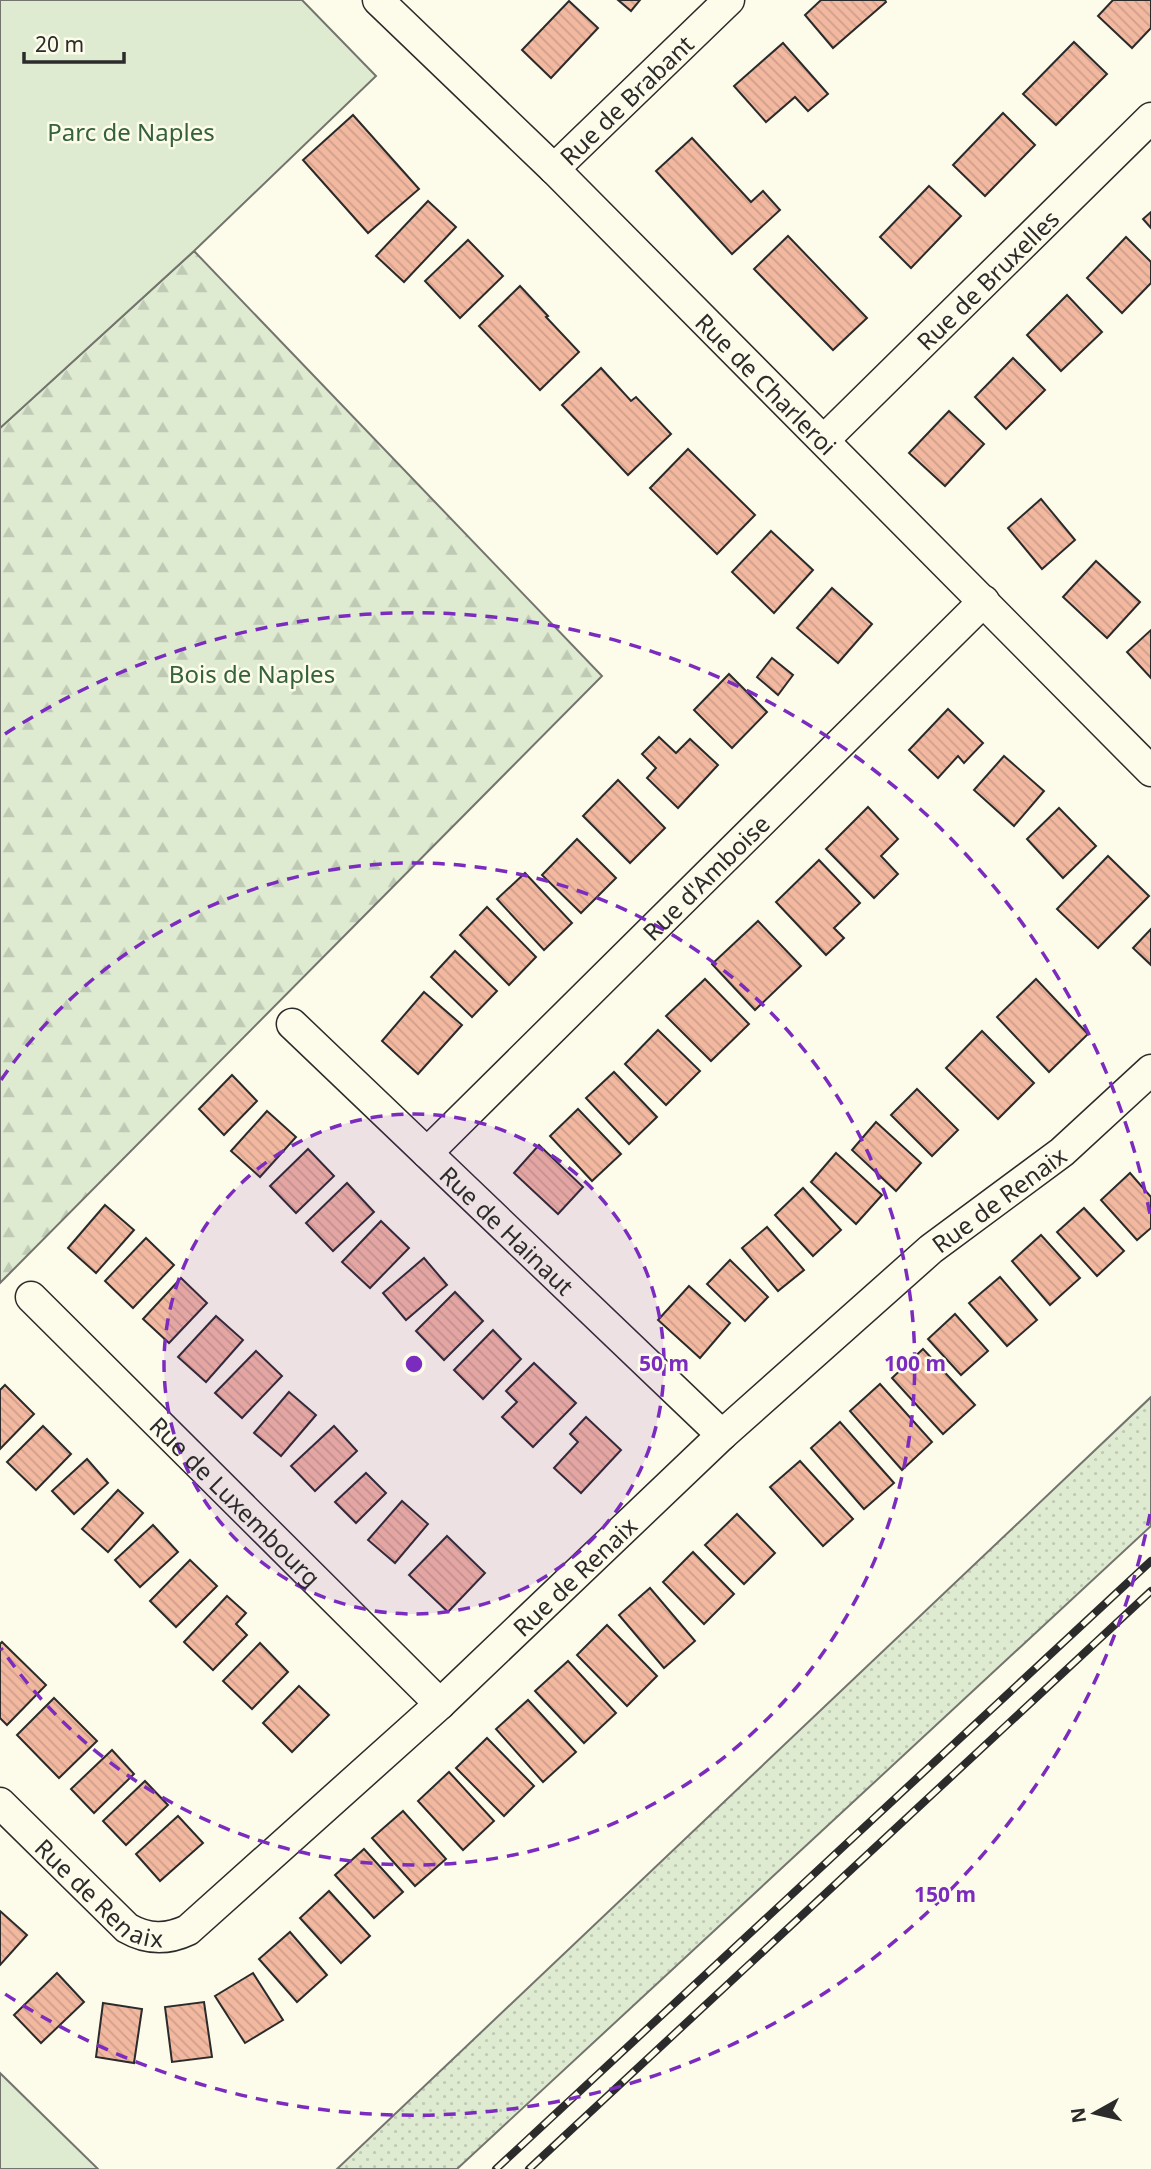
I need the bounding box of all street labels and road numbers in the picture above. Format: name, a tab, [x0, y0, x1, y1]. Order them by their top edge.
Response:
street label: Rue de Brabant	[552, 27, 700, 172]
street label: Rue de Bruxelles	[909, 202, 1066, 357]
street label: Rue de Charleroi	[689, 305, 844, 462]
street label: Rue d'Amboise	[635, 807, 776, 947]
street label: Rue de Renaix	[924, 1138, 1073, 1260]
street label: Rue de Hainaut	[433, 1158, 582, 1302]
street label: Rue de Luxembourg	[143, 1409, 328, 1593]
street label: Rue de Renaix	[505, 1509, 644, 1643]
street label: Rue de Renaix	[28, 1831, 164, 1954]

